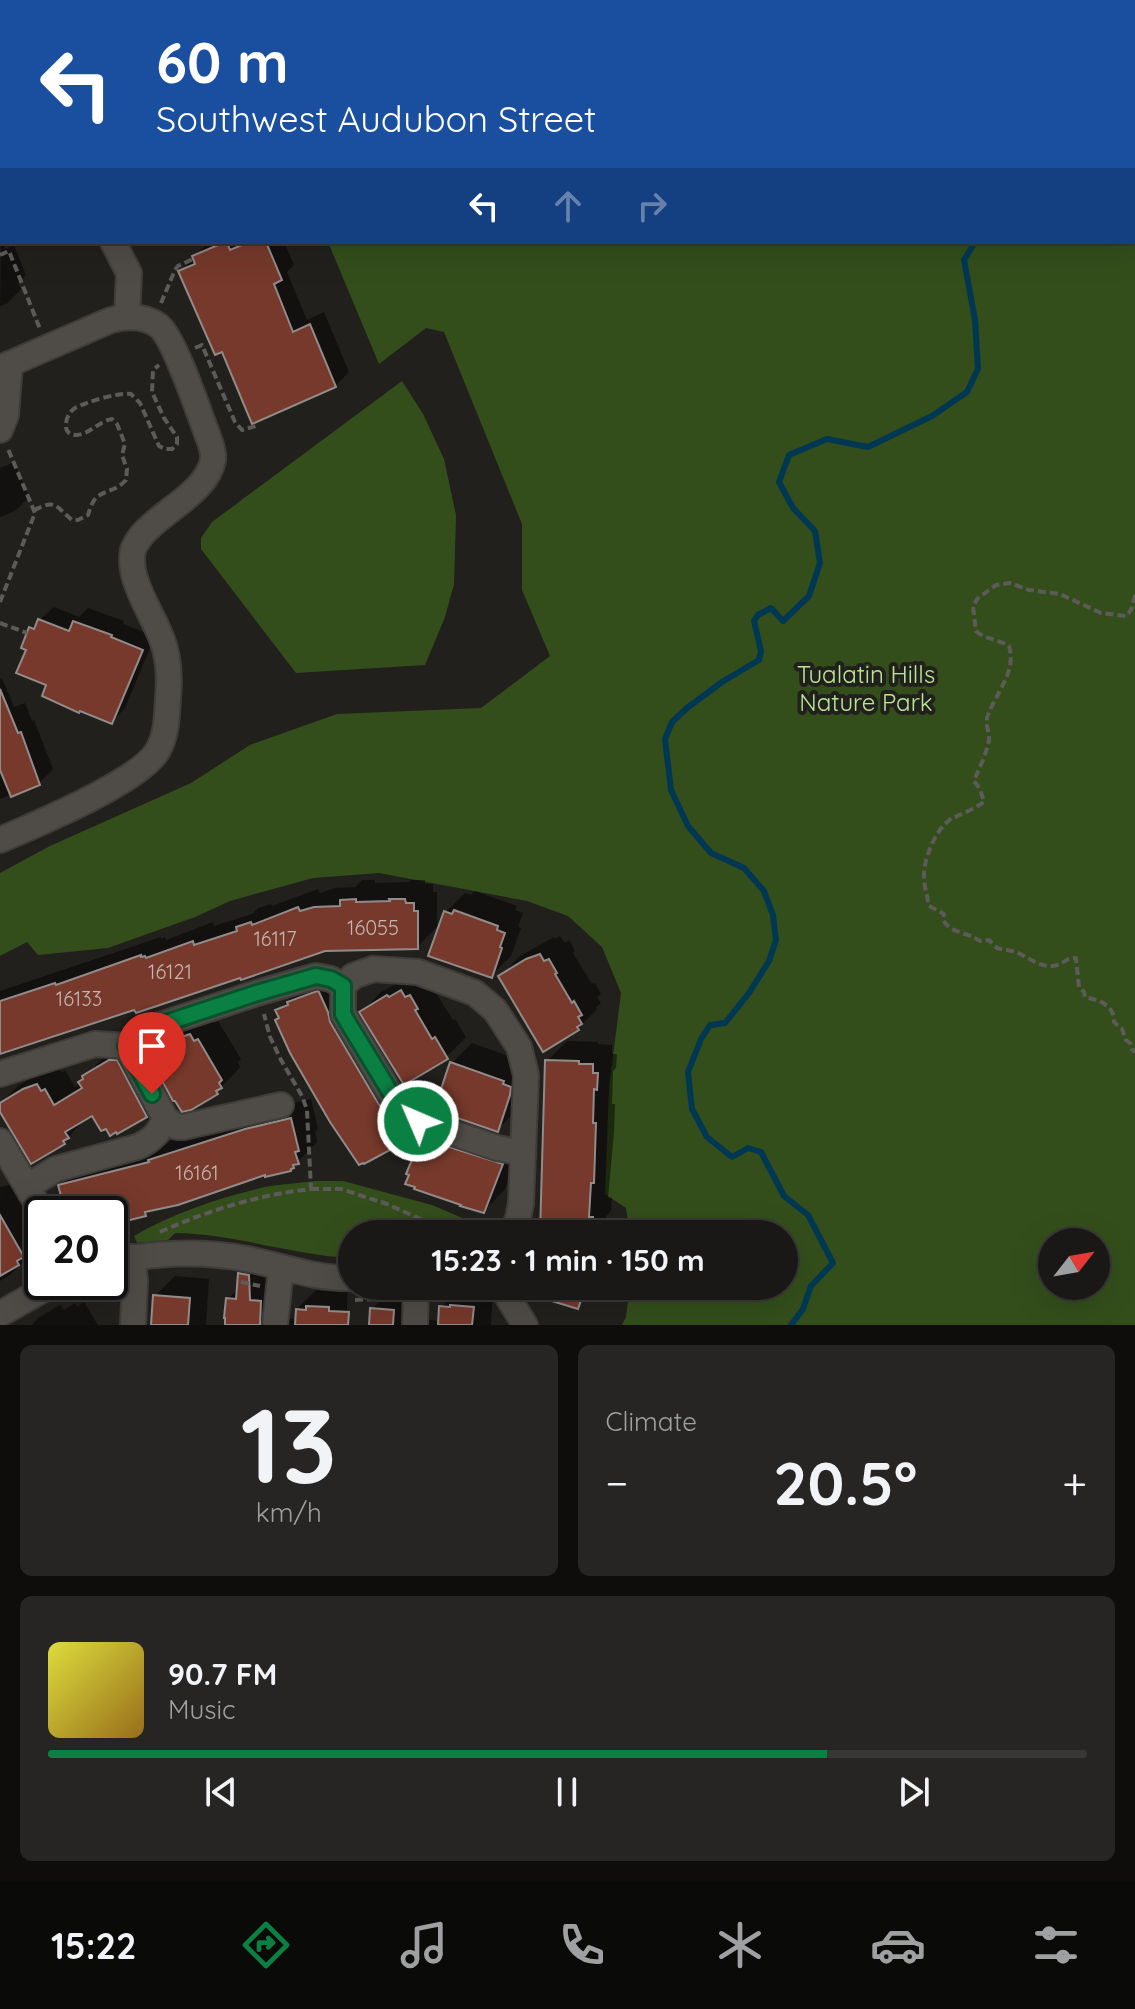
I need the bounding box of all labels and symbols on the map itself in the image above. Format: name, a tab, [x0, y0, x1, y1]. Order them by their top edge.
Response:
park label: Tualatin Hills Nature Park	[797, 659, 935, 717]
house number: 16055	[347, 915, 399, 940]
house number: 16117	[253, 926, 297, 951]
house number: 16121	[148, 959, 192, 984]
house number: 16133	[56, 986, 102, 1011]
pin	[118, 1012, 186, 1094]
position arrow	[376, 1079, 460, 1163]
house number: 16161	[175, 1160, 219, 1185]
speed limit sign: 20	[24, 1196, 128, 1300]
north arrow	[1038, 1228, 1110, 1300]

